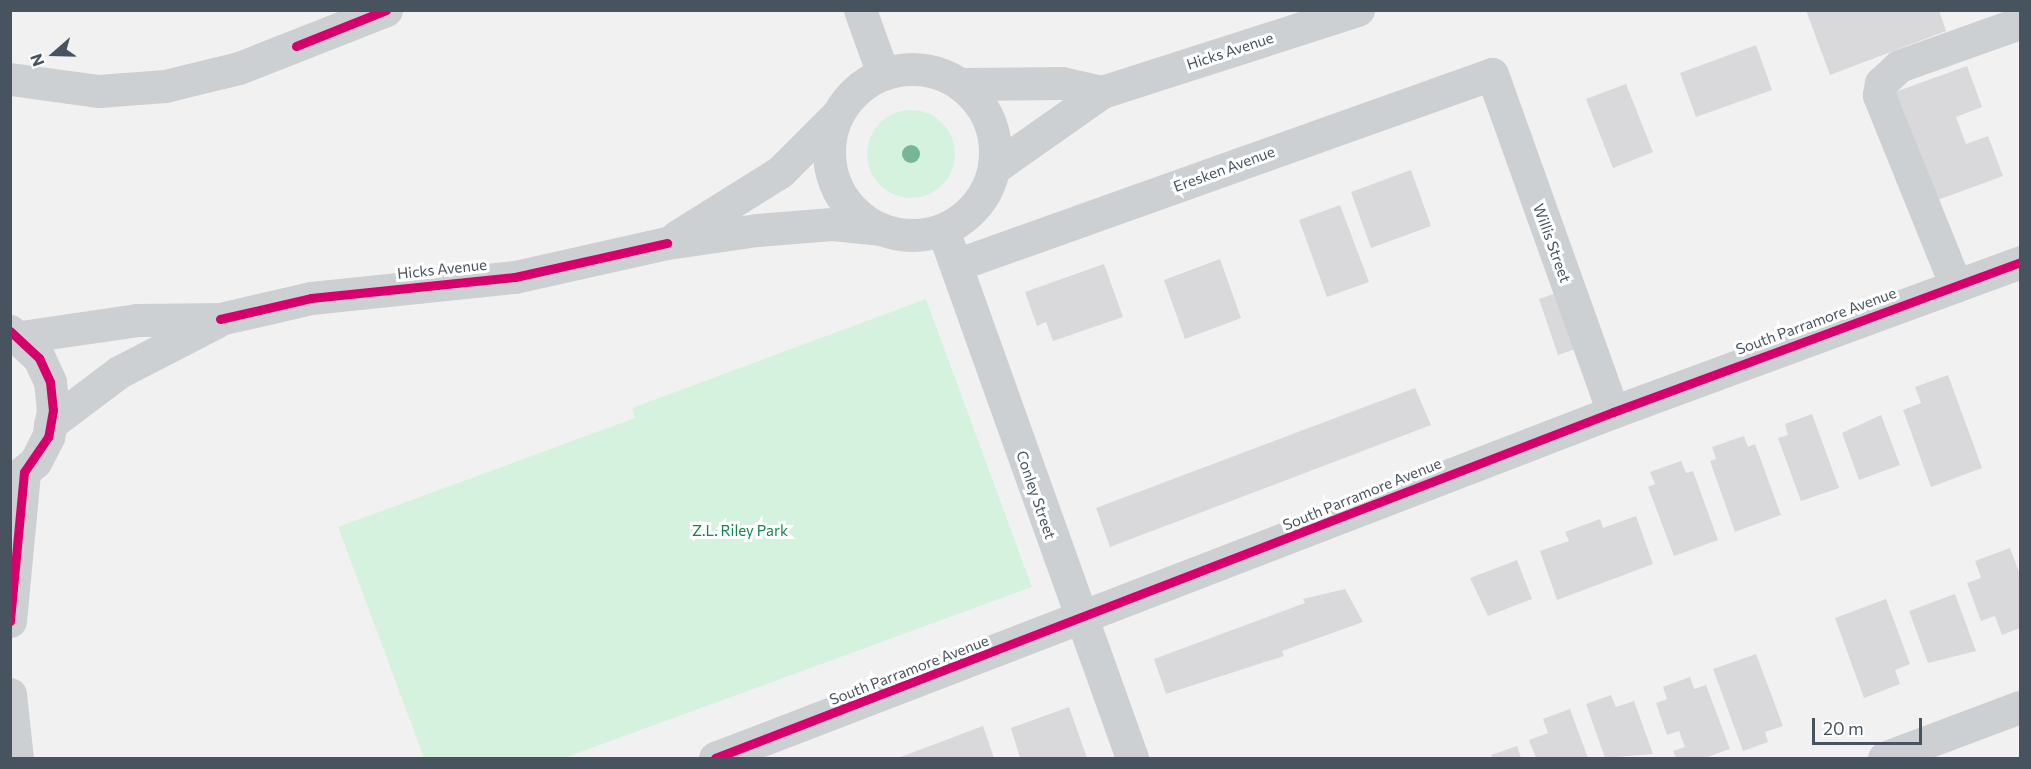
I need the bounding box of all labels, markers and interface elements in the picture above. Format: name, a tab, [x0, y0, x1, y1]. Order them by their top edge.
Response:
north arrow	[24, 24, 84, 84]
street label: Hicks Avenue	[1184, 28, 1276, 74]
text: N	[26, 51, 48, 69]
street label: Eresken Avenue	[1171, 142, 1277, 196]
street label: Willis Street	[1529, 201, 1575, 285]
street label: Hicks Avenue	[396, 255, 488, 283]
street label: South Parramore Avenue	[1733, 284, 1899, 358]
street label: Conley Street	[1012, 448, 1060, 542]
street label: South Parramore Avenue	[1280, 454, 1444, 534]
park label: Z.L. Riley Park	[692, 522, 788, 540]
street label: South Parramore Avenue	[827, 631, 991, 709]
scale bar	[1815, 706, 1924, 744]
text: 20 m	[1823, 717, 1864, 739]

